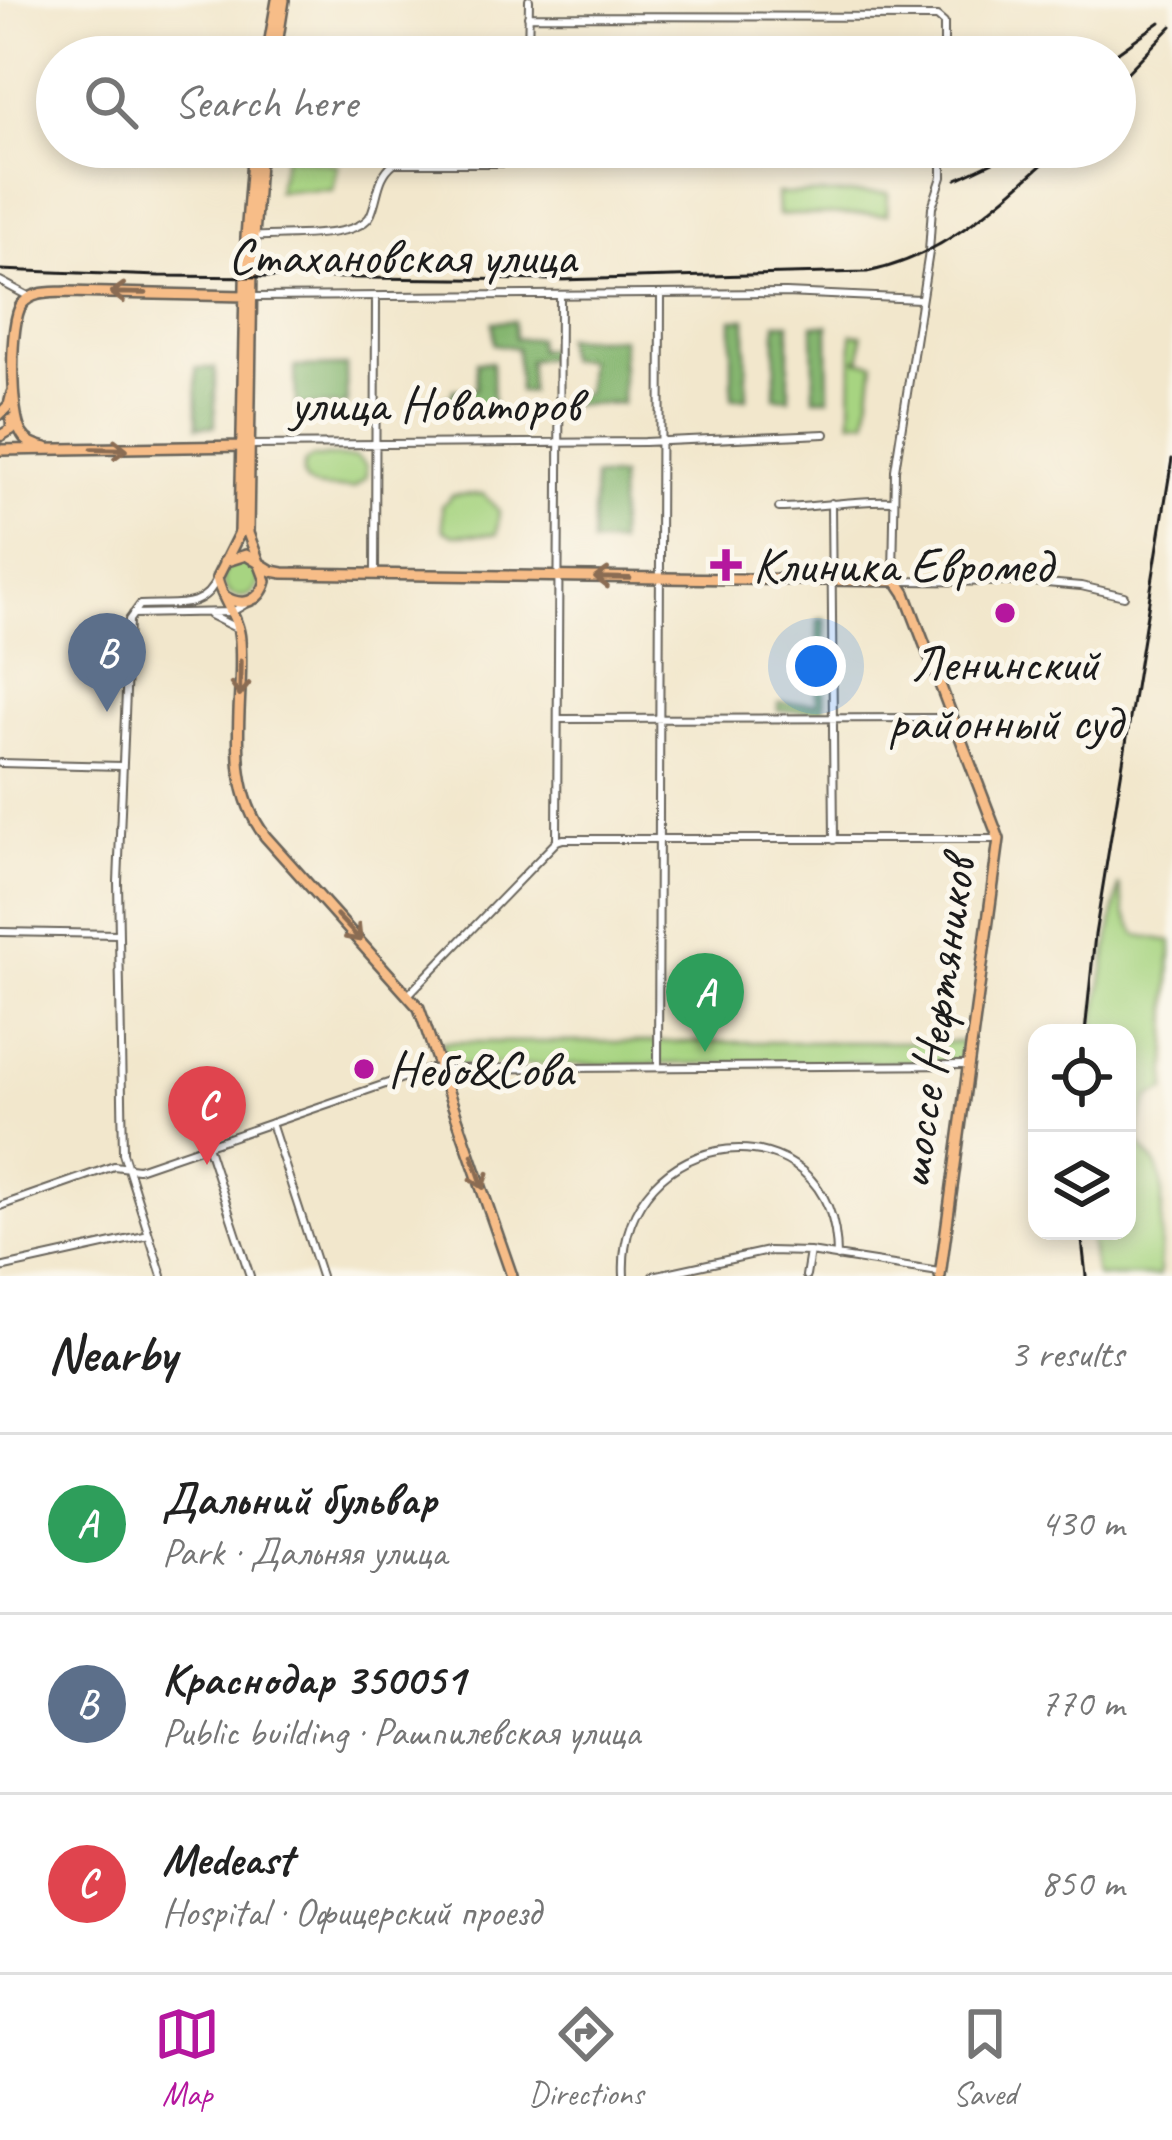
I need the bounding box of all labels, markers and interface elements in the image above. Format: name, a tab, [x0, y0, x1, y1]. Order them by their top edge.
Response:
search box	[36, 36, 1136, 168]
icon: search	[78, 69, 144, 135]
text: Search here	[174, 74, 357, 131]
street label: Стахановская улица	[228, 224, 580, 288]
one-way arrow	[109, 282, 148, 305]
street label: улица Новаторов	[287, 372, 589, 436]
one-way arrow	[90, 438, 129, 460]
place label: Клиника Евромед	[753, 533, 1056, 597]
marker: Клиника Евромед	[710, 549, 742, 581]
one-way arrow	[593, 567, 632, 590]
marker: Ленинский районный суд	[992, 600, 1018, 626]
pin: B	[68, 613, 146, 712]
place label: Ленинский районный суд	[888, 631, 1126, 754]
your location	[786, 636, 846, 696]
one-way arrow	[229, 659, 251, 698]
street label: шоссе Нефтяников	[880, 846, 991, 1192]
one-way arrow	[335, 913, 362, 943]
pin: A	[666, 953, 744, 1052]
map controls	[1028, 1024, 1136, 1240]
button: locate	[1028, 1024, 1136, 1132]
place label: Небо&Сова	[388, 1037, 577, 1101]
marker: Небо&Сова	[351, 1056, 377, 1082]
pin: C	[168, 1066, 246, 1165]
button: layers	[1028, 1132, 1136, 1240]
one-way arrow	[469, 1153, 490, 1190]
text: Nearby	[48, 1322, 176, 1386]
text: 3 results	[1010, 1330, 1124, 1379]
text: Дальний бульвар	[162, 1471, 437, 1528]
text: A	[77, 1499, 97, 1548]
text: 430 m	[1040, 1499, 1124, 1548]
text: Park · Дальняя улица	[162, 1528, 447, 1577]
text: Краснодар 350051	[162, 1651, 465, 1708]
text: B	[77, 1679, 97, 1728]
text: 770 m	[1040, 1679, 1124, 1728]
text: Public building · Рашпилевская улица	[162, 1708, 640, 1757]
text: Medeast	[162, 1831, 292, 1888]
text: C	[78, 1859, 96, 1908]
text: 850 m	[1040, 1859, 1124, 1908]
text: Hospital · Офицерский проезд	[162, 1888, 541, 1937]
tab: Map	[154, 2001, 220, 2115]
tab: Directions	[529, 2001, 643, 2115]
tab: Saved	[952, 2001, 1018, 2115]

